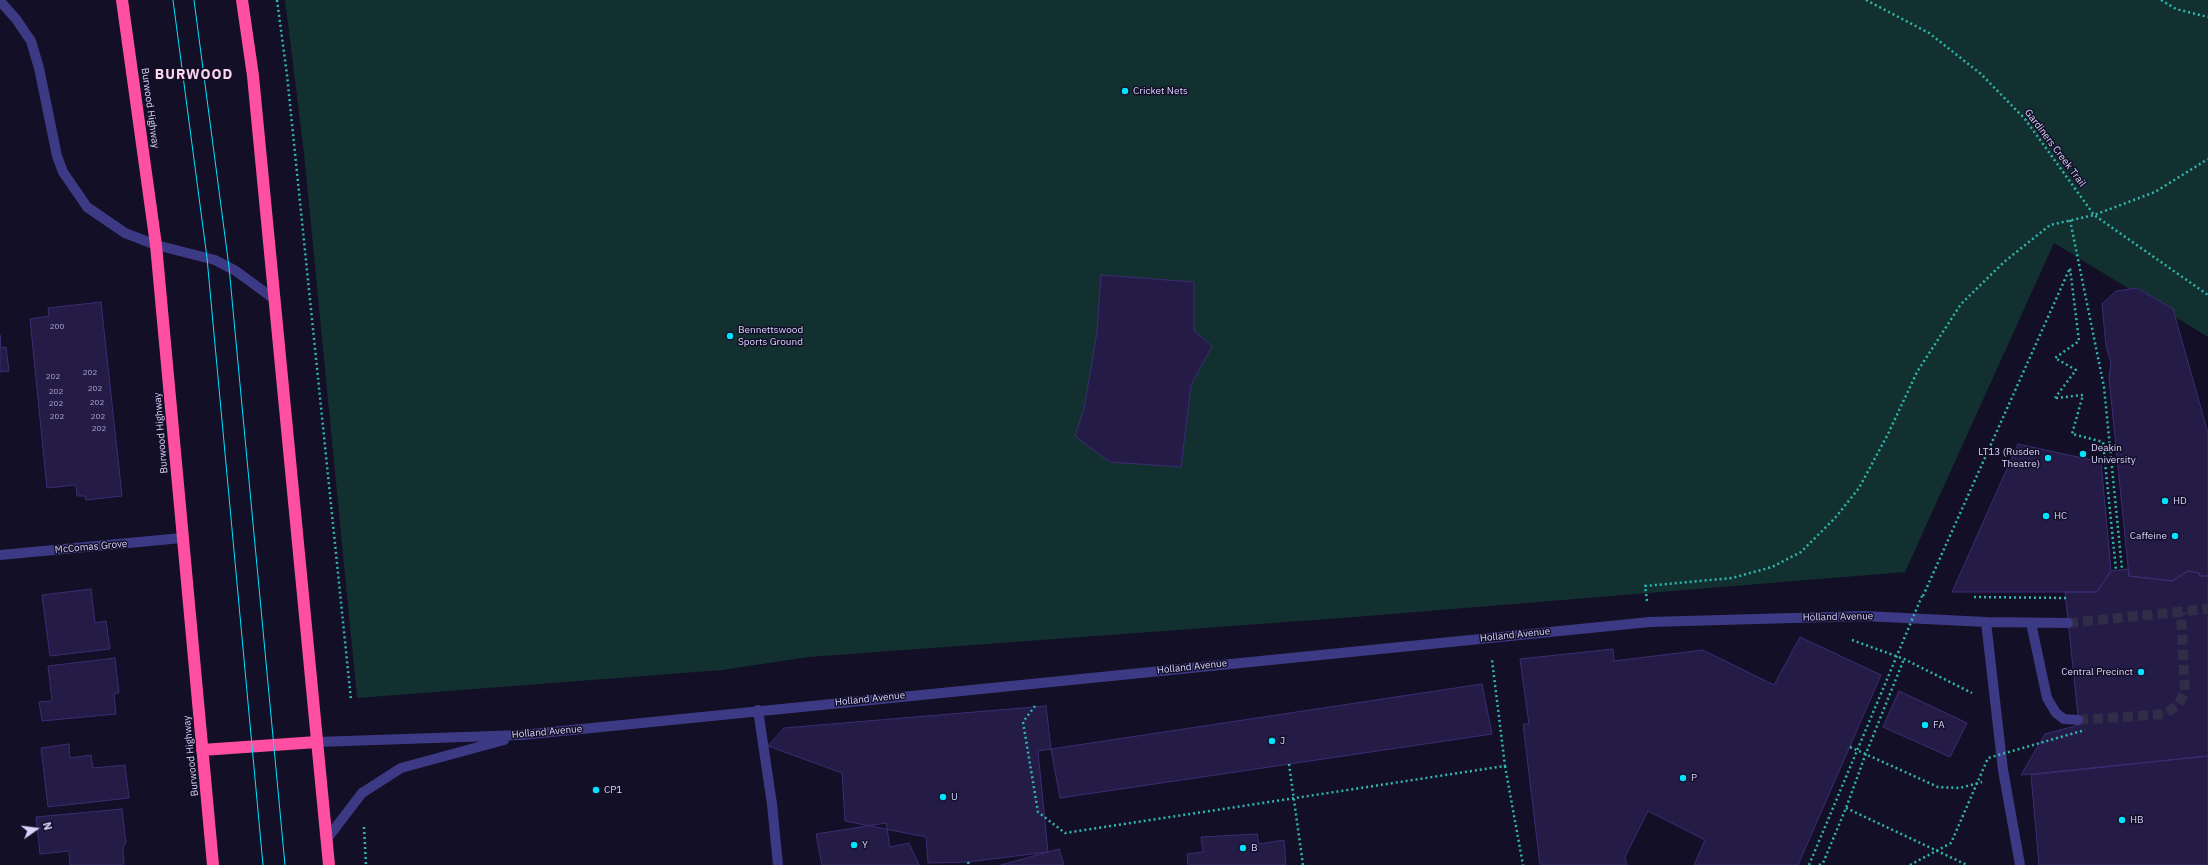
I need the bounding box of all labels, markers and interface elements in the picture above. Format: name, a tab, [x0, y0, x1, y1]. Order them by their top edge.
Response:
street label: Burwood Highway	[138, 67, 162, 149]
district label: BURWOOD	[155, 67, 233, 83]
place label: Cricket Nets	[1133, 85, 1188, 97]
marker: Cricket Nets	[1120, 86, 1130, 96]
street label: Gardiners Creek Trail	[2022, 107, 2088, 189]
house number: 200	[50, 322, 64, 332]
place label: Bennettswood Sports Ground	[738, 324, 803, 348]
marker: Bennettswood Sports Ground	[725, 331, 735, 341]
house number: 202	[83, 368, 97, 378]
house number: 202	[46, 372, 60, 382]
house number: 202	[88, 384, 102, 394]
house number: 202	[49, 387, 63, 397]
street label: Burwood Highway	[151, 392, 171, 474]
house number: 202	[90, 398, 104, 408]
house number: 202	[49, 399, 63, 409]
house number: 202	[50, 412, 64, 422]
house number: 202	[91, 412, 105, 422]
house number: 202	[92, 424, 106, 434]
place label: Deakin University	[2091, 442, 2136, 466]
place label: LT13 (Rusden Theatre)	[1978, 446, 2040, 470]
marker: Deakin University	[2078, 449, 2088, 459]
marker: LT13 (Rusden Theatre)	[2043, 453, 2053, 463]
place label: HD	[2173, 495, 2187, 507]
marker: HD	[2160, 496, 2170, 506]
place label: HC	[2054, 510, 2067, 522]
marker: HC	[2041, 511, 2051, 521]
place label: Caffeine	[2130, 530, 2167, 542]
marker: Caffeine	[2170, 531, 2180, 541]
street label: McComas Grove	[54, 538, 128, 556]
street label: Holland Avenue	[1803, 610, 1873, 624]
street label: Holland Avenue	[1479, 625, 1551, 645]
street label: Holland Avenue	[1156, 657, 1228, 677]
place label: Central Precinct	[2061, 666, 2133, 678]
marker: Central Precinct	[2136, 667, 2146, 677]
street label: Holland Avenue	[834, 689, 906, 709]
street label: Burwood Highway	[181, 715, 201, 797]
place label: FA	[1933, 719, 1945, 731]
marker: FA	[1920, 720, 1930, 730]
street label: Holland Avenue	[511, 723, 583, 741]
place label: J	[1280, 735, 1285, 747]
marker: J	[1267, 736, 1277, 746]
place label: P	[1691, 772, 1697, 784]
marker: P	[1678, 773, 1688, 783]
place label: CP1	[604, 784, 622, 796]
marker: CP1	[591, 785, 601, 795]
place label: U	[951, 791, 958, 803]
marker: U	[938, 792, 948, 802]
north arrow	[16, 809, 56, 849]
place label: HB	[2130, 814, 2144, 826]
marker: HB	[2117, 815, 2127, 825]
text: N	[40, 821, 55, 832]
place label: Y	[862, 839, 868, 851]
marker: Y	[849, 840, 859, 850]
place label: B	[1251, 842, 1258, 854]
marker: B	[1238, 843, 1248, 853]

